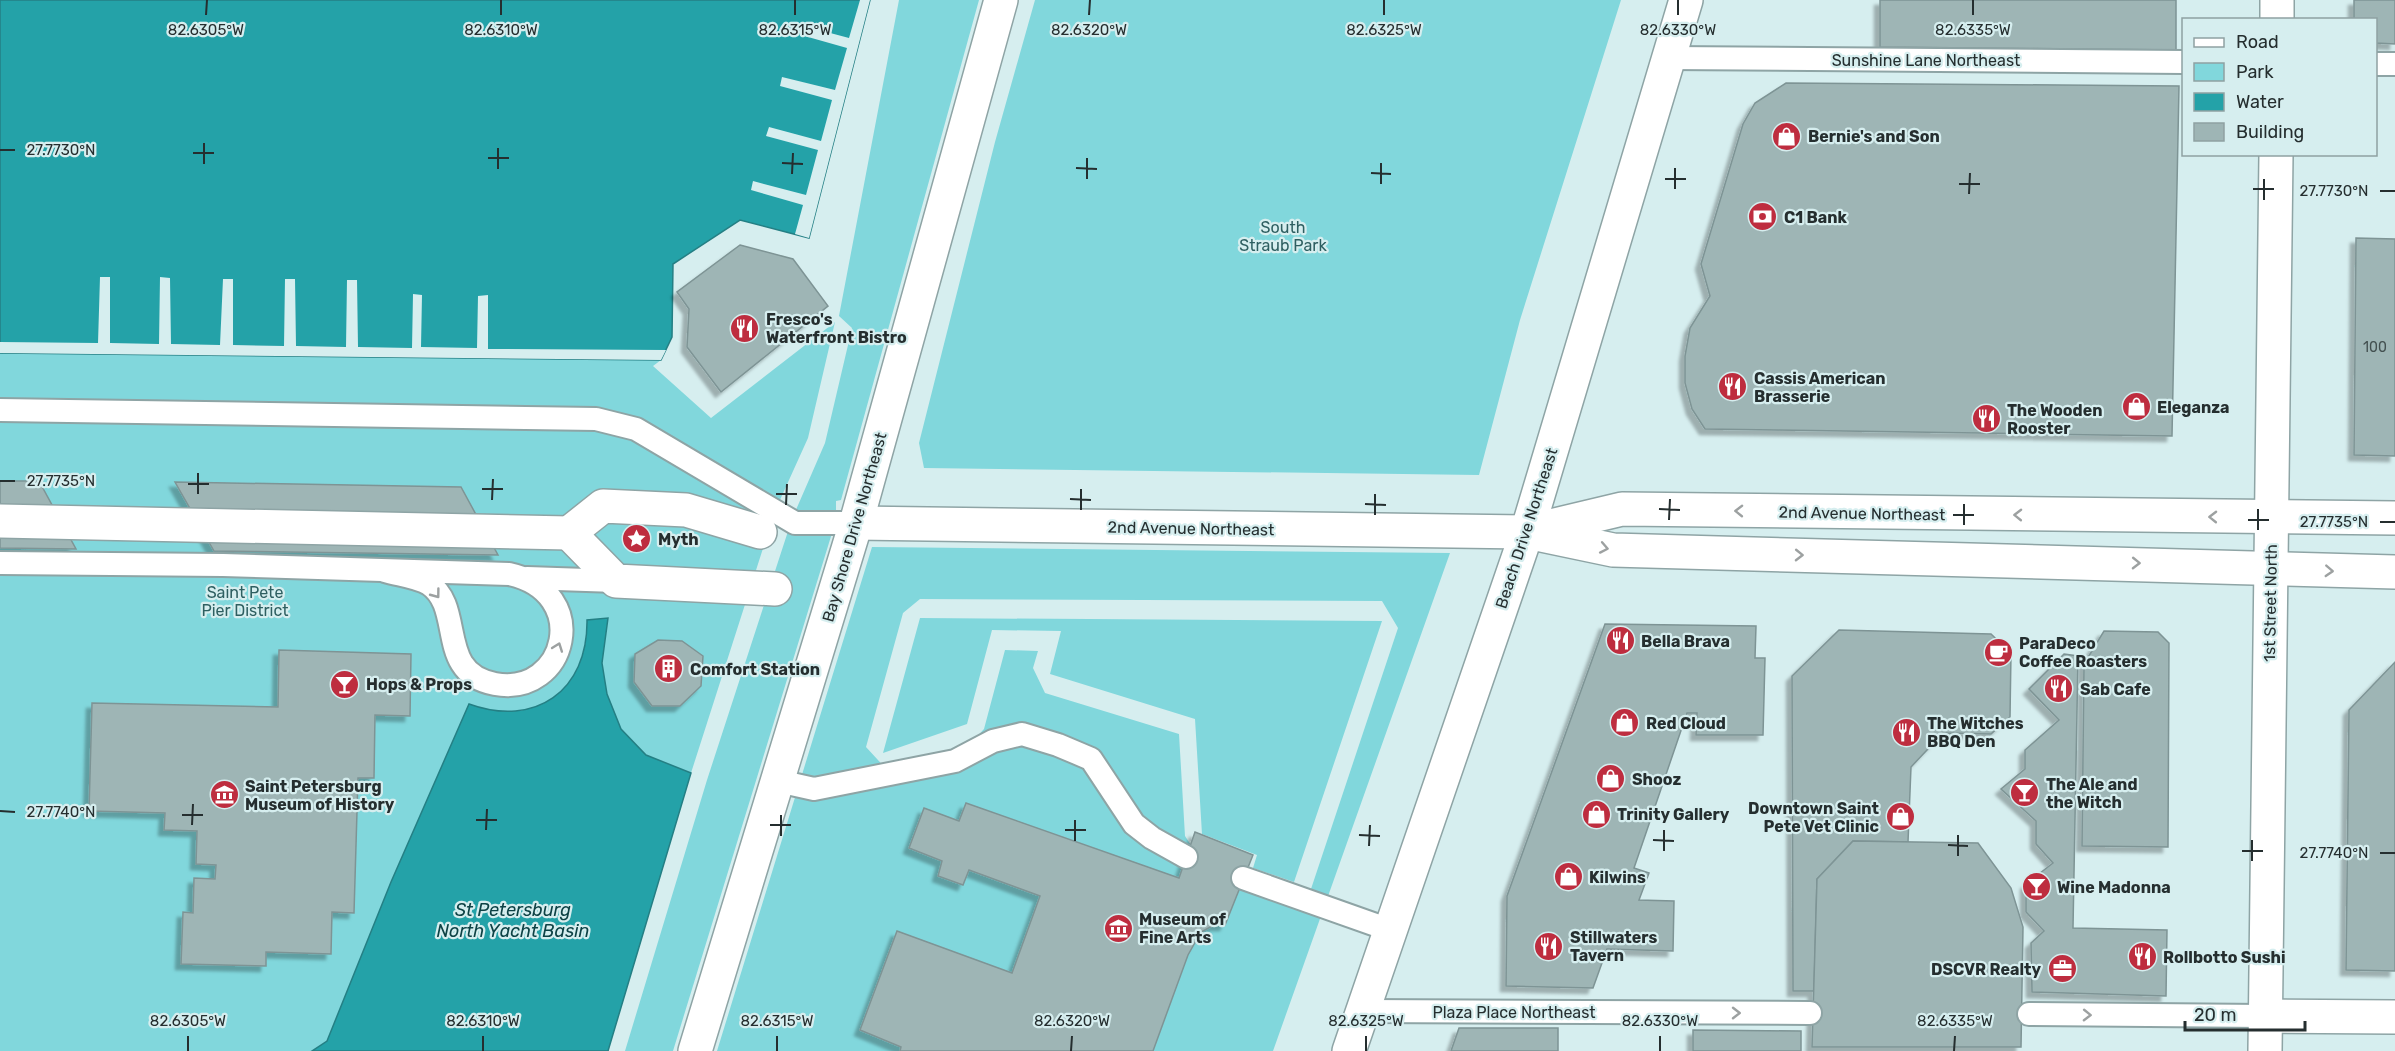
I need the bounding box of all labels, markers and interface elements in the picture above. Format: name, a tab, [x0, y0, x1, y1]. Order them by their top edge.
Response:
legend	[2182, 18, 2377, 156]
text: 82.6305°W	[168, 21, 244, 39]
text: 82.6310°W	[464, 21, 538, 39]
text: 82.6315°W	[759, 21, 831, 39]
text: 82.6320°W	[1051, 21, 1127, 39]
text: 82.6325°W	[1346, 21, 1422, 39]
text: 82.6330°W	[1640, 21, 1716, 39]
text: 82.6335°W	[1935, 21, 2011, 39]
text: Road	[2236, 31, 2279, 53]
street label: Sunshine Lane Northeast	[1832, 51, 2020, 70]
text: Park	[2236, 61, 2274, 83]
text: Water	[2236, 91, 2284, 113]
shop icon: Bernie's and Son	[1771, 120, 1803, 152]
text: Building	[2236, 121, 2304, 143]
place label: Bernie's and Son	[1808, 127, 1940, 146]
text: 27.7730°N	[26, 141, 96, 159]
text: 27.7730°N	[2299, 182, 2369, 200]
bank icon: C1 Bank	[1747, 201, 1779, 233]
place label: C1 Bank	[1784, 208, 1848, 227]
park label: South Straub Park	[1239, 218, 1327, 255]
place label: Fresco's Waterfront Bistro	[766, 310, 907, 347]
restaurant icon: Fresco's Waterfront Bistro	[729, 312, 761, 344]
house number: 100	[2363, 339, 2387, 356]
place label: Cassis American Brasserie	[1754, 369, 1885, 406]
restaurant icon: Cassis American Brasserie	[1717, 371, 1749, 403]
shop icon: Eleganza	[2120, 391, 2152, 423]
place label: Eleganza	[2157, 398, 2229, 417]
place label: The Wooden Rooster	[2007, 401, 2102, 438]
restaurant icon: The Wooden Rooster	[1970, 403, 2002, 435]
street label: Bay Shore Drive Northeast	[818, 430, 891, 624]
street label: Beach Drive Northeast	[1491, 445, 1561, 611]
text: 27.7735°N	[27, 472, 95, 490]
street label: 2nd Avenue Northeast	[1779, 503, 1945, 524]
one-way arrow	[1734, 505, 1743, 517]
one-way arrow	[2013, 508, 2022, 521]
one-way arrow	[2208, 511, 2217, 523]
text: 27.7735°N	[2300, 513, 2368, 531]
street label: 2nd Avenue Northeast	[1108, 518, 1274, 539]
place icon: Myth	[621, 523, 653, 555]
place label: Myth	[658, 530, 699, 549]
one-way arrow	[1599, 541, 1609, 554]
street label: 1st Street North	[2260, 544, 2281, 662]
one-way arrow	[1795, 549, 1804, 561]
one-way arrow	[2131, 557, 2140, 569]
one-way arrow	[2324, 565, 2333, 578]
park label: Saint Pete Pier District	[201, 583, 289, 620]
one-way arrow	[429, 588, 440, 599]
restaurant icon: Bella Brava	[1604, 625, 1636, 657]
place label: Bella Brava	[1641, 632, 1730, 651]
place label: ParaDeco Coffee Roasters	[2019, 634, 2147, 671]
cafe icon: ParaDeco Coffee Roasters	[1982, 636, 2014, 668]
one-way arrow	[550, 642, 563, 653]
building icon: Comfort Station	[653, 653, 685, 685]
place label: Comfort Station	[690, 660, 820, 679]
bar icon: Hops & Props	[329, 668, 361, 700]
restaurant icon: Sab Cafe	[2043, 673, 2075, 705]
place label: Hops & Props	[366, 675, 472, 694]
place label: Sab Cafe	[2080, 680, 2151, 699]
shop icon: Red Cloud	[1609, 707, 1641, 739]
place label: Red Cloud	[1646, 714, 1726, 733]
place label: The Witches BBQ Den	[1927, 714, 2024, 751]
restaurant icon: The Witches BBQ Den	[1890, 716, 1922, 748]
shop icon: Shooz	[1595, 763, 1627, 795]
place label: Shooz	[1632, 770, 1681, 789]
place label: The Ale and the Witch	[2046, 775, 2138, 812]
place label: Saint Petersburg Museum of History	[245, 777, 395, 814]
bar icon: The Ale and the Witch	[2009, 777, 2041, 809]
museum icon: Saint Petersburg Museum of History	[208, 779, 240, 811]
shop icon: Trinity Gallery	[1580, 798, 1612, 830]
place label: Downtown Saint Pete Vet Clinic	[1748, 799, 1880, 836]
shop icon: Downtown Saint Pete Vet Clinic	[1884, 801, 1916, 833]
text: 27.7740°N	[27, 803, 95, 821]
place label: Trinity Gallery	[1617, 805, 1730, 824]
text: 27.7740°N	[2300, 844, 2368, 862]
shop icon: Kilwins	[1552, 861, 1584, 893]
place label: Kilwins	[1589, 868, 1646, 887]
bar icon: Wine Madonna	[2020, 871, 2052, 903]
place label: Wine Madonna	[2057, 878, 2171, 897]
water label: St Petersburg North Yacht Basin	[437, 899, 589, 942]
place label: Museum of Fine Arts	[1139, 910, 1227, 947]
museum icon: Museum of Fine Arts	[1102, 912, 1134, 944]
place label: Stillwaters Tavern	[1570, 928, 1658, 965]
restaurant icon: Stillwaters Tavern	[1533, 930, 1565, 962]
restaurant icon: Rollbotto Sushi	[2126, 941, 2158, 973]
place label: Rollbotto Sushi	[2163, 948, 2286, 967]
office icon: DSCVR Realty	[2046, 953, 2078, 985]
place label: DSCVR Realty	[1931, 960, 2041, 979]
scale bar	[2185, 994, 2305, 1032]
street label: Plaza Place Northeast	[1432, 1003, 1596, 1022]
text: 20 m	[2194, 1004, 2236, 1026]
one-way arrow	[1732, 1007, 1741, 1019]
one-way arrow	[2083, 1009, 2092, 1021]
text: 82.6305°W	[150, 1012, 226, 1030]
text: 82.6310°W	[446, 1012, 520, 1030]
text: 82.6315°W	[741, 1012, 813, 1030]
text: 82.6320°W	[1034, 1012, 1110, 1030]
text: 82.6325°W	[1328, 1012, 1404, 1030]
text: 82.6330°W	[1622, 1012, 1698, 1030]
text: 82.6335°W	[1917, 1012, 1993, 1030]

